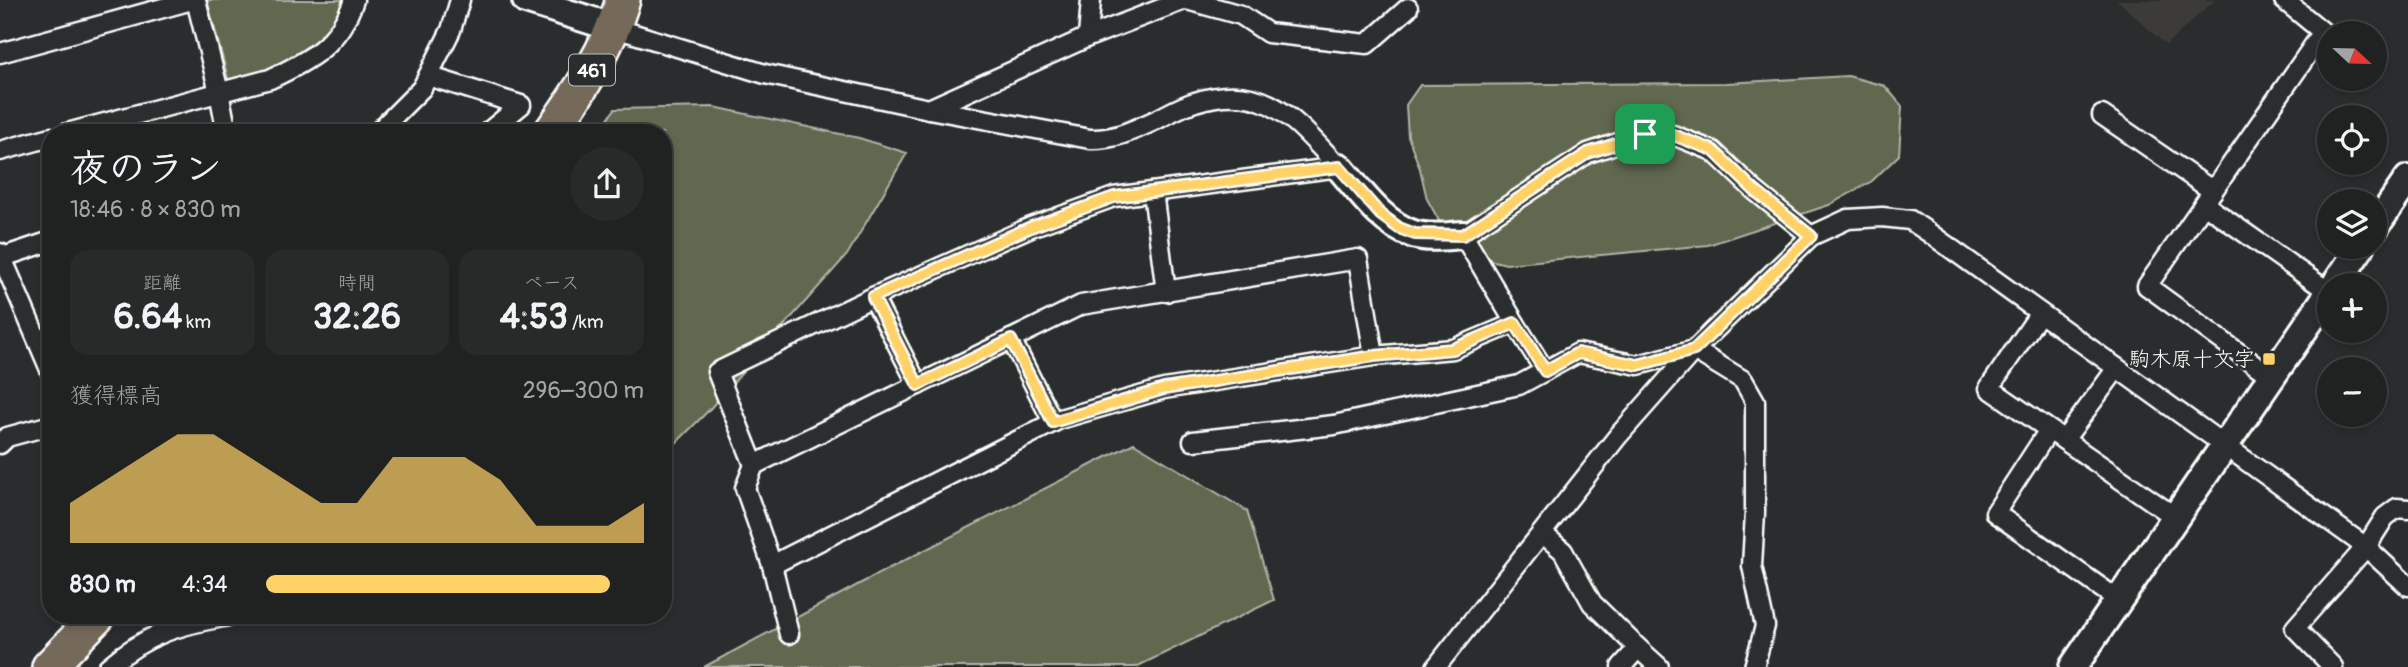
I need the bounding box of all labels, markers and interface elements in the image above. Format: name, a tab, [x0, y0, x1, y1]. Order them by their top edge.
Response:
north arrow	[2317, 21, 2387, 91]
map controls	[2317, 21, 2387, 427]
road number: 461	[569, 54, 615, 86]
pin	[1615, 104, 1675, 164]
button: locate	[2317, 105, 2387, 175]
icon: arrive	[1626, 115, 1664, 153]
text: 夜のラン	[70, 145, 222, 193]
button: share	[570, 147, 644, 221]
button: layers	[2317, 189, 2387, 259]
text: 18:46 · 8 × 830 m	[70, 195, 241, 224]
text: 距離	[143, 271, 181, 295]
text: 時間	[338, 271, 376, 295]
text: ペース	[524, 271, 580, 295]
button: +	[2317, 273, 2387, 343]
text: 6.64	[114, 295, 182, 339]
text: 32:26	[313, 295, 401, 339]
text: 4:53	[500, 295, 568, 339]
text: km	[182, 310, 211, 334]
text: /km	[568, 310, 604, 334]
place label: 駒木原十文字	[2129, 346, 2255, 373]
marker: 駒木原十文字	[2261, 351, 2277, 367]
button: −	[2317, 357, 2387, 427]
text: 296–300 m	[523, 376, 644, 405]
text: 獲得標高	[70, 381, 162, 410]
text: 830 m	[70, 570, 136, 599]
text: 4:34	[182, 570, 228, 599]

